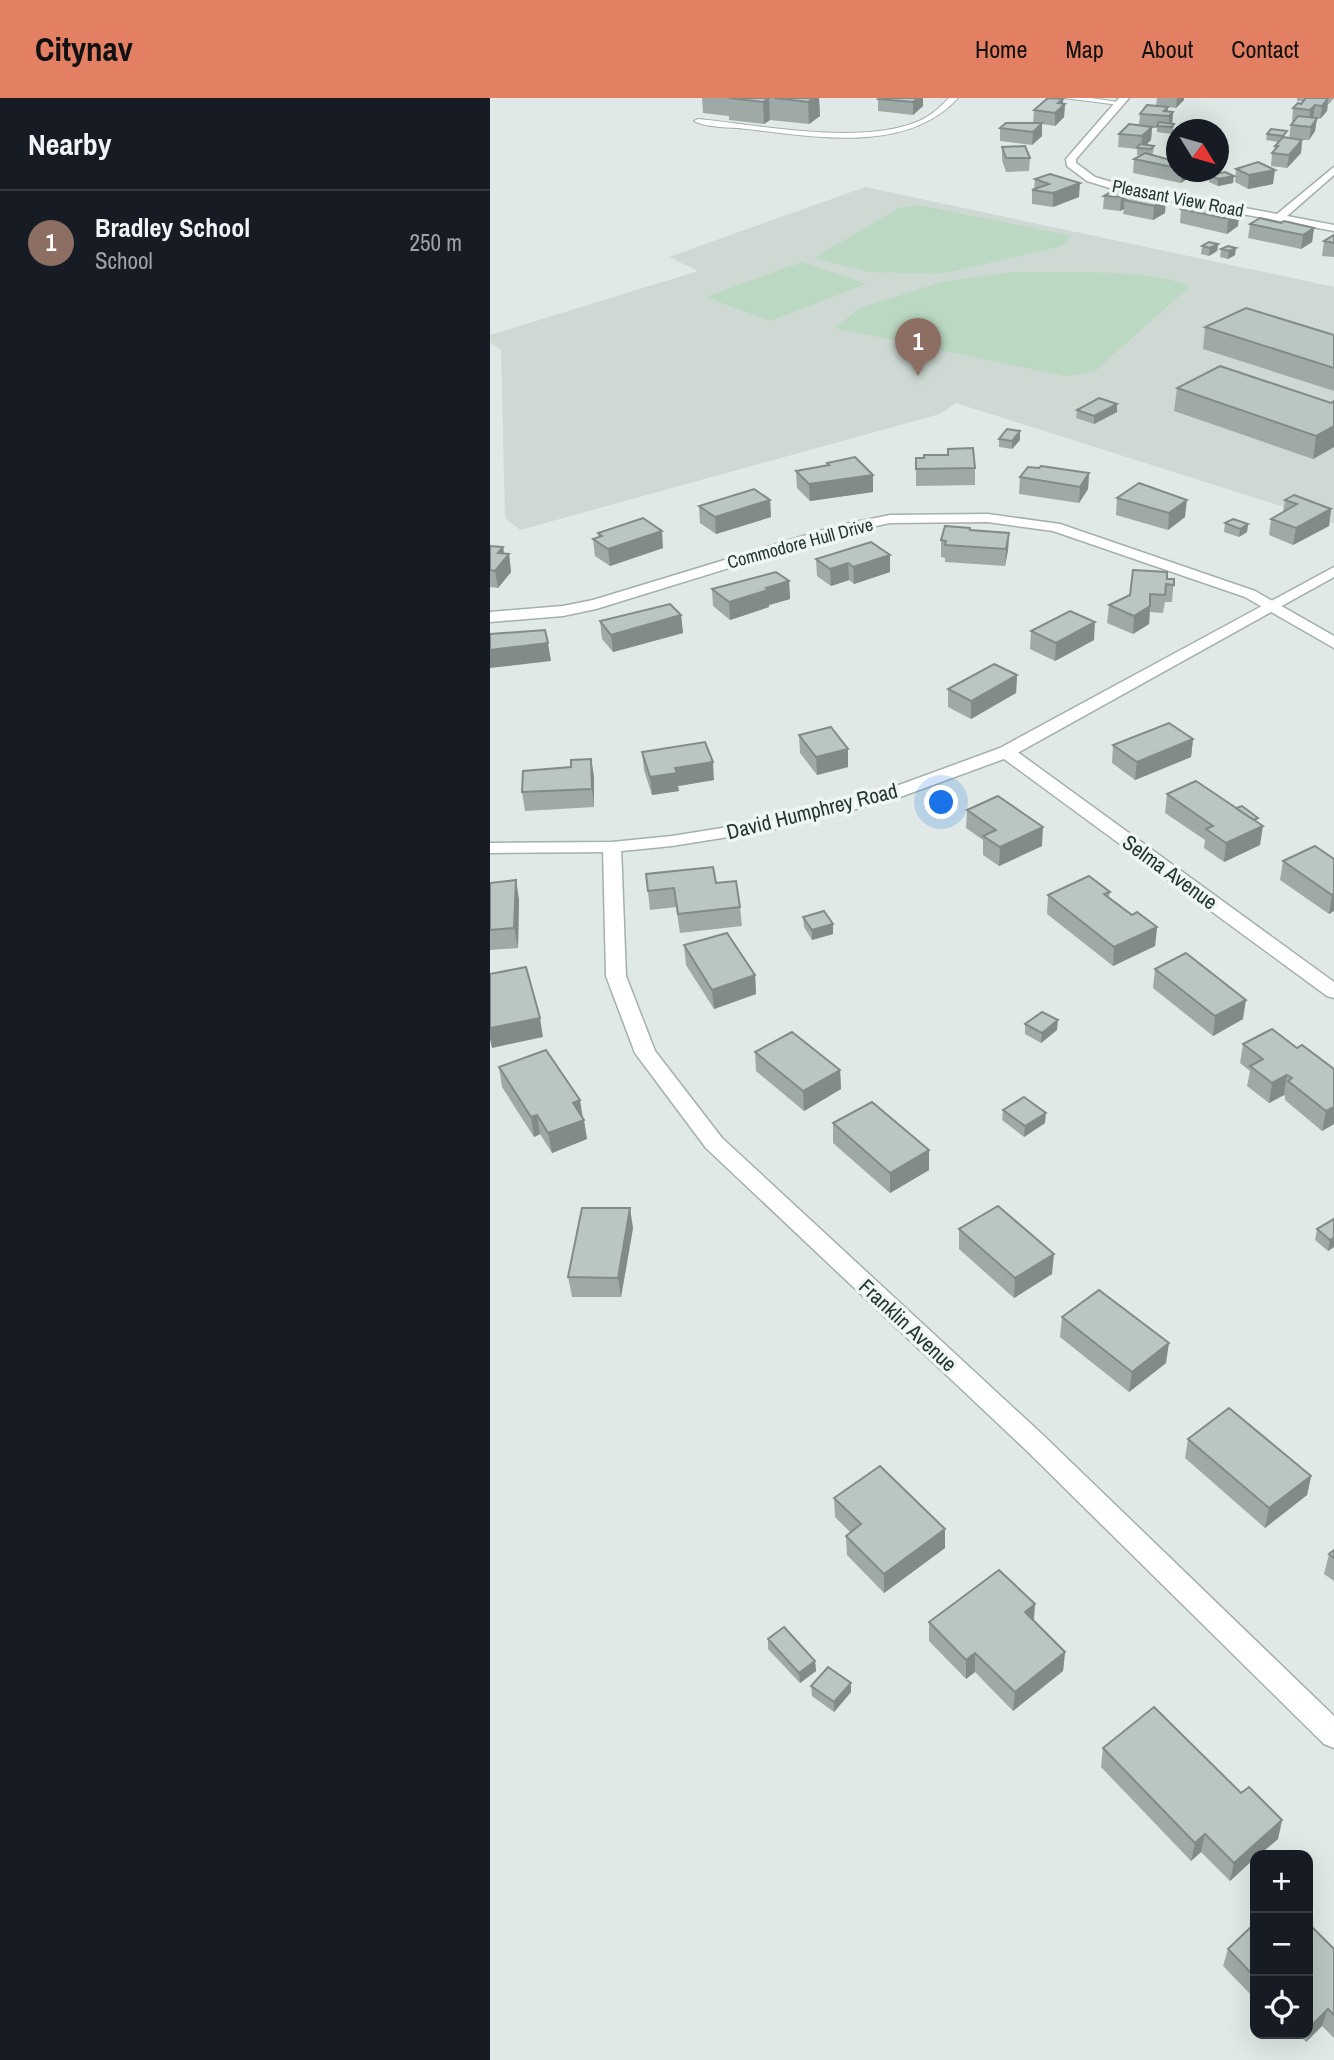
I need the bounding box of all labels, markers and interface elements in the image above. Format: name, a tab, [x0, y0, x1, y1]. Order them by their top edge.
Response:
text: Citynav	[35, 27, 133, 71]
text: Home	[975, 33, 1027, 65]
text: Map	[1065, 33, 1104, 65]
text: About	[1142, 33, 1193, 65]
text: Contact	[1231, 33, 1299, 65]
north arrow	[1166, 119, 1229, 182]
text: Nearby	[28, 124, 111, 164]
street label: Pleasant View Road	[1110, 173, 1246, 223]
text: Bradley School	[95, 210, 250, 245]
text: 1	[46, 227, 56, 258]
text: 250 m	[410, 227, 462, 258]
text: School	[95, 245, 153, 276]
pin: 1	[895, 318, 941, 376]
street label: Commodore Hull Drive	[724, 512, 876, 574]
street label: David Humphrey Road	[724, 776, 900, 846]
your location	[924, 785, 958, 819]
street label: Selma Avenue	[1117, 828, 1223, 916]
street label: Franklin Avenue	[853, 1272, 963, 1378]
map controls	[1250, 1850, 1313, 2039]
button: +	[1250, 1850, 1313, 1913]
button: −	[1250, 1913, 1313, 1976]
button: locate	[1250, 1976, 1313, 2039]

